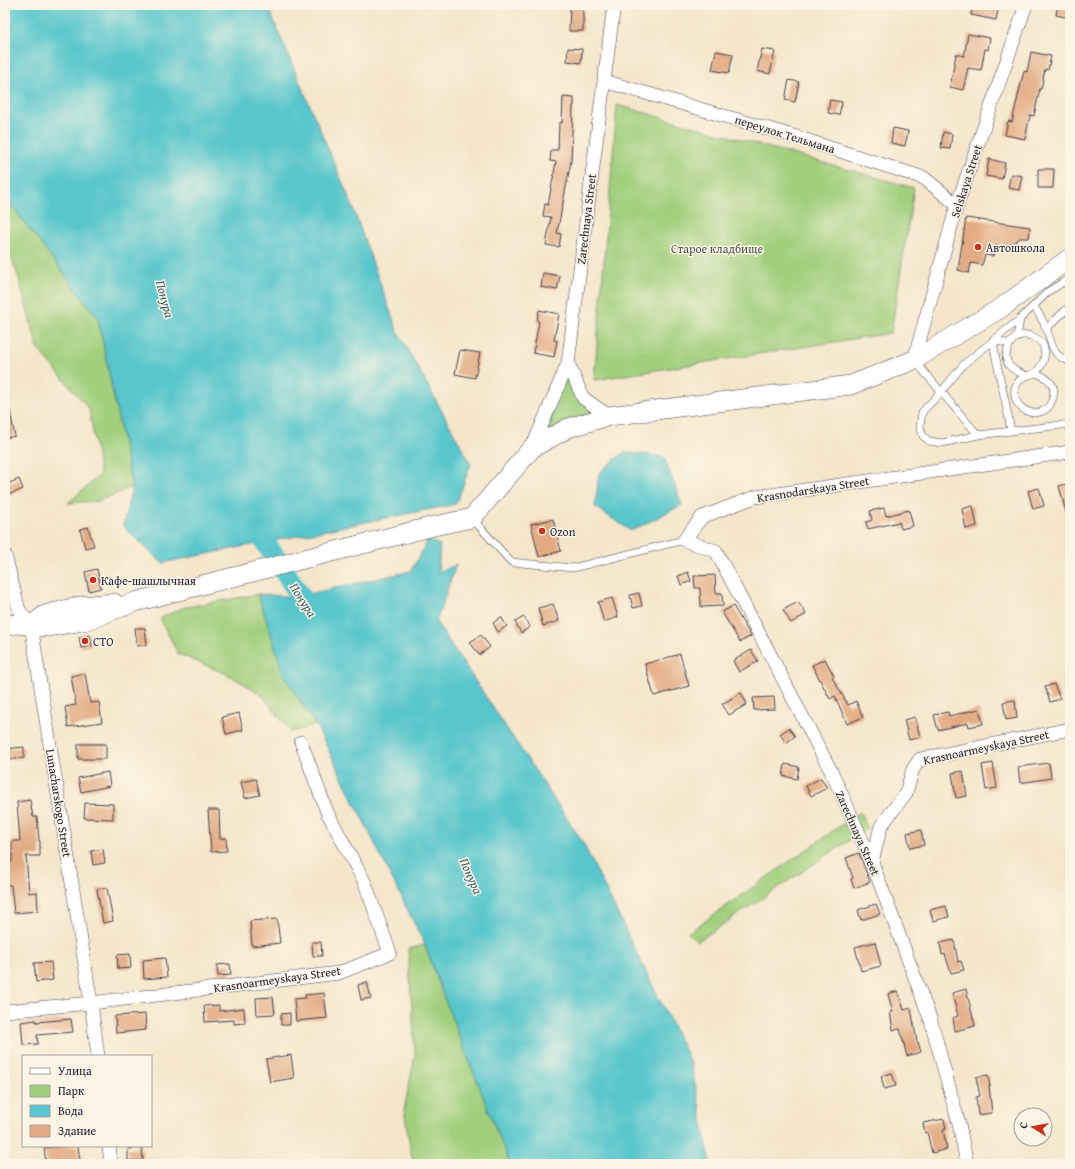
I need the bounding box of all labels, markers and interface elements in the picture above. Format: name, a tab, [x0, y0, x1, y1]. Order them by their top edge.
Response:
street label: переулок Тельмана	[733, 111, 837, 157]
street label: Selskaya Street	[946, 142, 986, 220]
street label: Zarechnaya Street	[572, 172, 600, 265]
place label: Автошкола	[986, 239, 1045, 256]
park label: Старое кладбище	[671, 240, 763, 257]
marker: Автошкола	[973, 242, 983, 252]
water label: Понура	[151, 278, 179, 320]
street label: Krasnodarskaya Street	[756, 472, 871, 506]
place label: Ozon	[550, 523, 576, 540]
marker: Ozon	[537, 526, 547, 536]
place label: Кафе-шашлычная	[101, 572, 196, 589]
marker: Кафе-шашлычная	[88, 575, 98, 585]
water label: Понура	[285, 579, 321, 621]
place label: СТО	[93, 633, 114, 650]
marker: СТО	[80, 636, 90, 646]
street label: Krasnoarmeyskaya Street	[922, 725, 1051, 769]
street label: Lunacharskogo Street	[42, 748, 76, 859]
street label: Zarechnaya Street	[832, 788, 885, 879]
water label: Понура	[455, 855, 487, 897]
street label: Krasnoarmeyskaya Street	[212, 962, 342, 996]
legend	[22, 1055, 152, 1147]
text: Улица	[58, 1062, 92, 1079]
text: Парк	[58, 1082, 85, 1099]
text: Вода	[58, 1102, 83, 1119]
north arrow	[1013, 1107, 1053, 1147]
text: С	[1015, 1121, 1032, 1130]
text: Здание	[58, 1122, 97, 1139]

